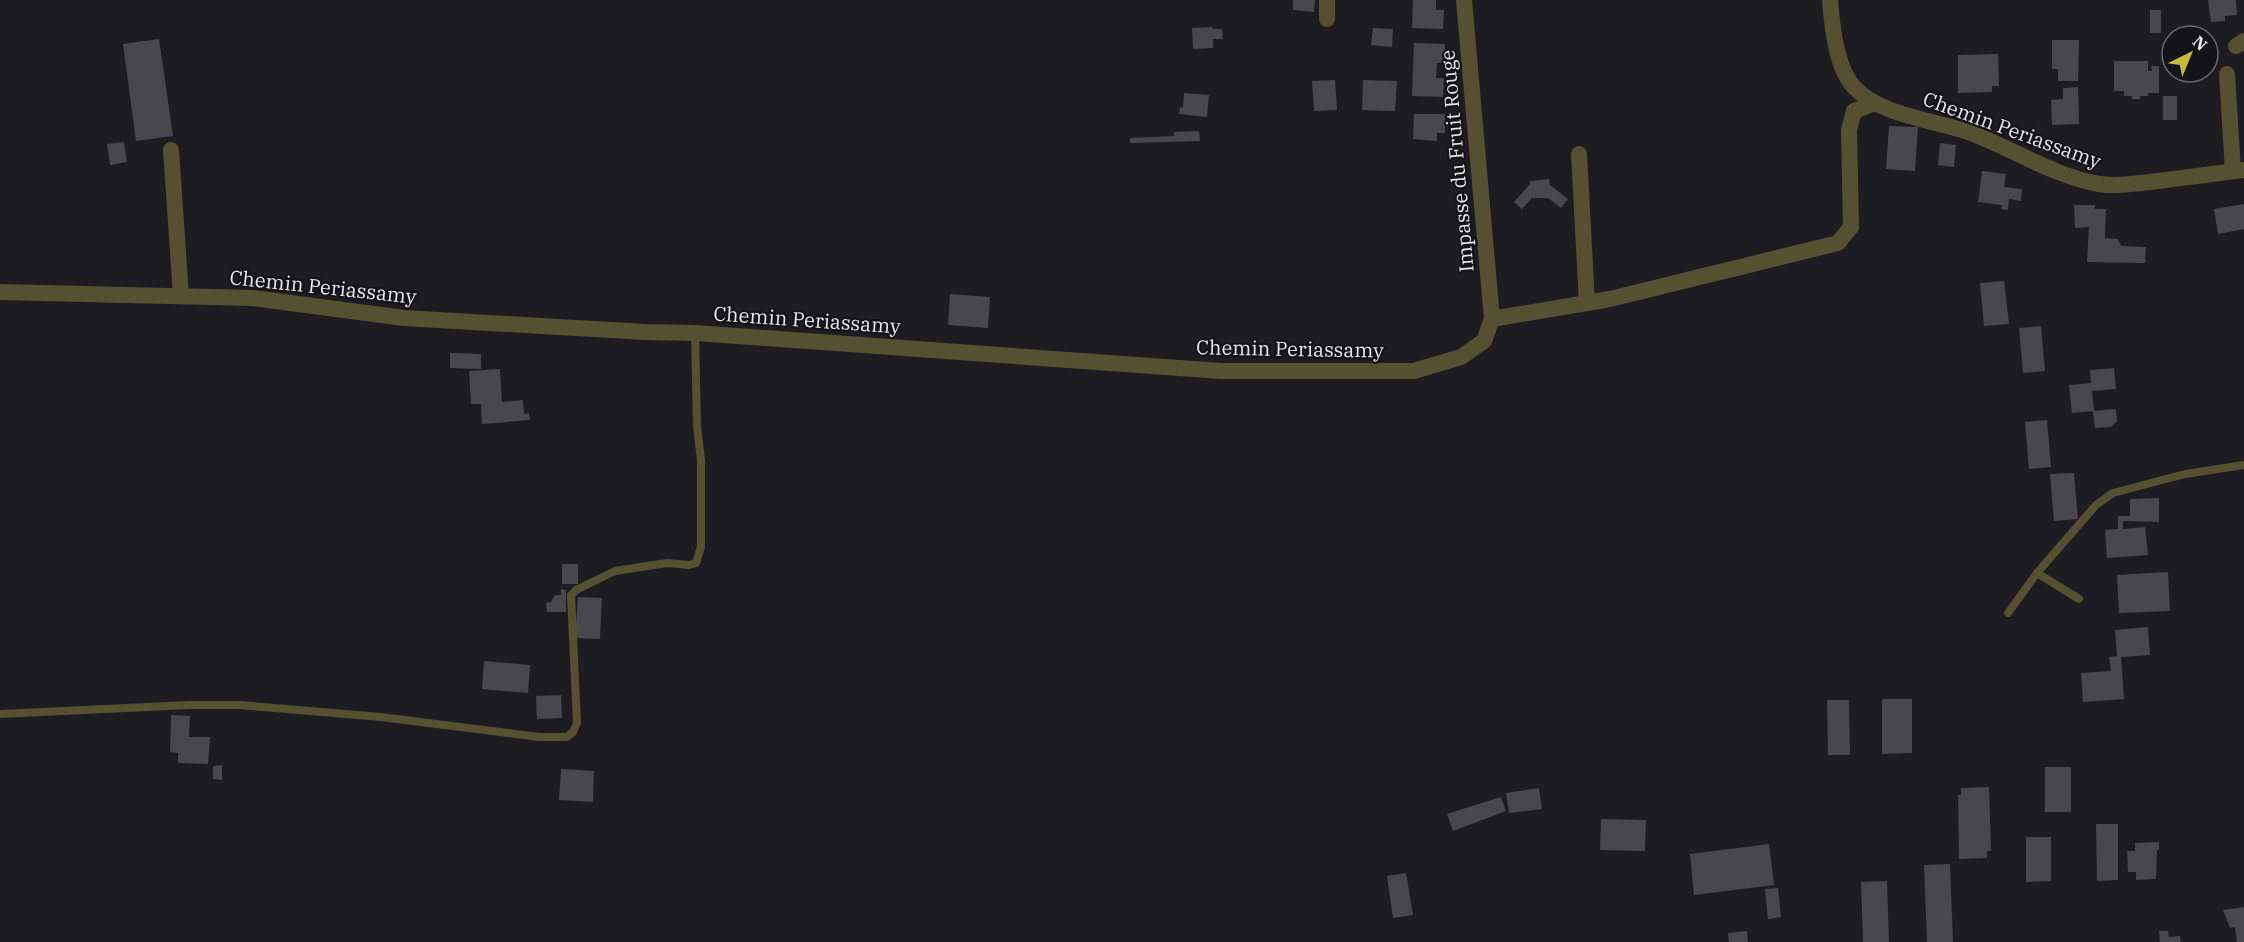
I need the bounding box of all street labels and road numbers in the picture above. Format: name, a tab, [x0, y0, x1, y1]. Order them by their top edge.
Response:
street label: Impasse du Fruit Rouge	[1433, 49, 1480, 273]
street label: Chemin Periassamy	[1919, 85, 2105, 174]
street label: Chemin Periassamy	[228, 263, 418, 310]
street label: Chemin Periassamy	[712, 299, 902, 340]
street label: Chemin Periassamy	[1196, 333, 1384, 364]

